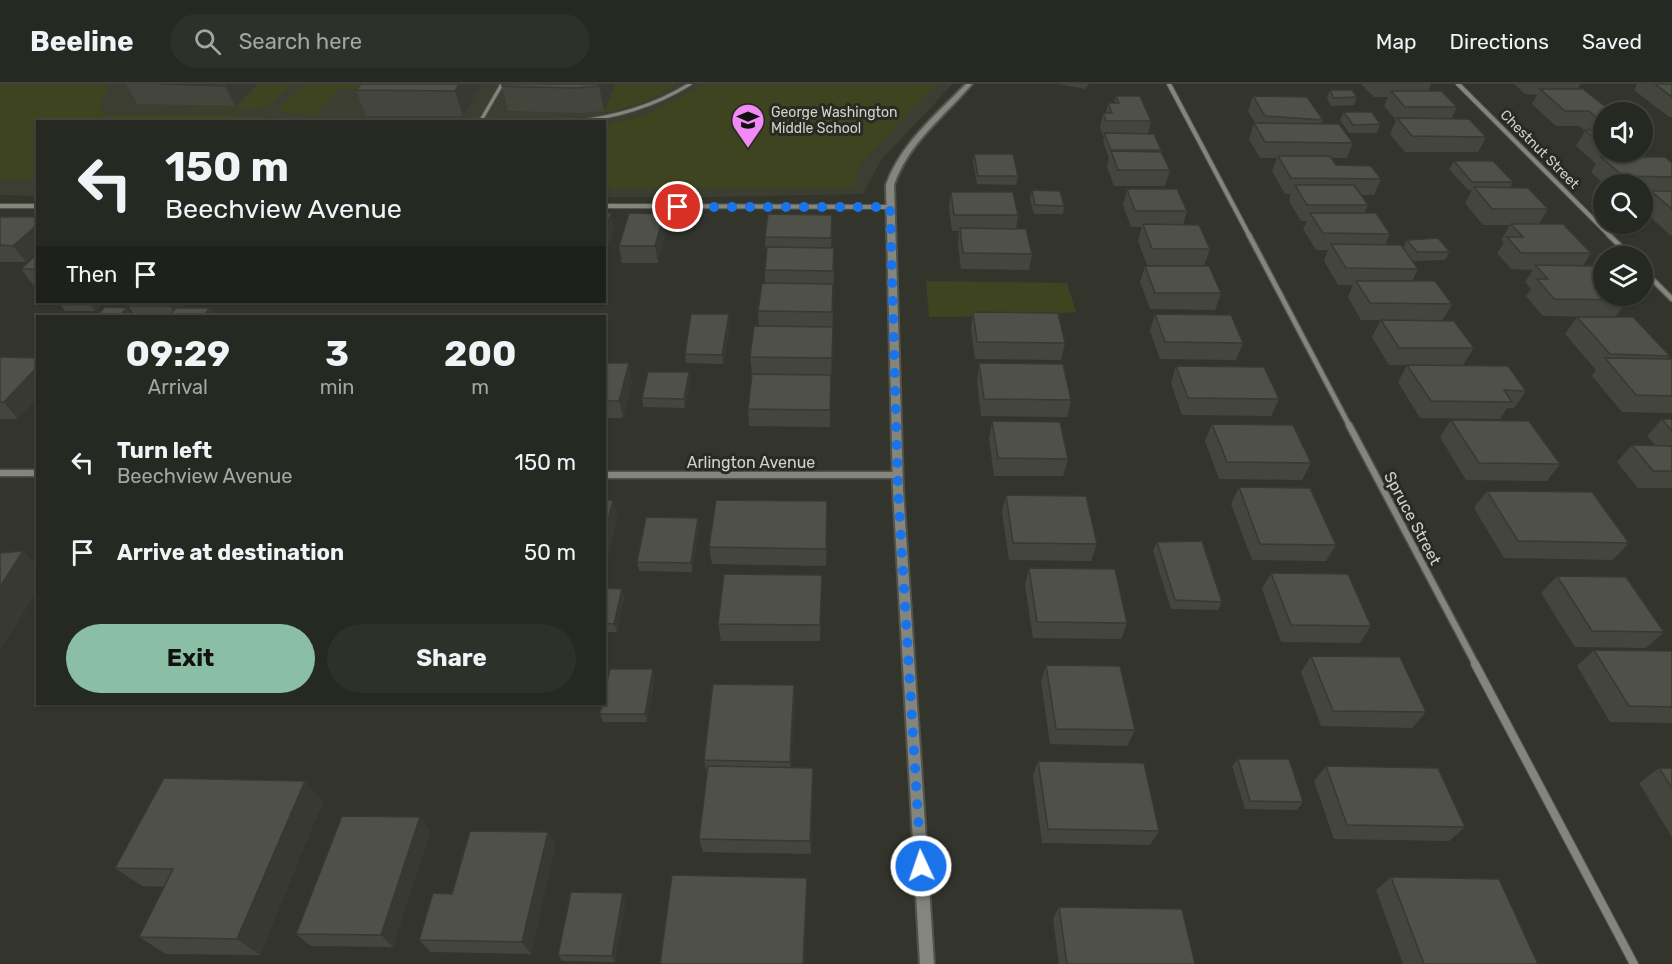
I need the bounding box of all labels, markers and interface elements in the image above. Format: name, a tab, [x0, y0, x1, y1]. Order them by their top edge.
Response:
search box	[170, 14, 590, 68]
text: Beeline	[30, 25, 134, 58]
icon: search	[191, 25, 224, 58]
text: Search here	[239, 28, 362, 55]
text: Map	[1376, 29, 1417, 54]
text: Directions	[1450, 29, 1549, 54]
text: Saved	[1582, 29, 1642, 54]
school or university icon: George Washington Middle School	[730, 102, 766, 149]
map controls	[1593, 102, 1653, 306]
button: sound	[1593, 102, 1653, 162]
place label: George Washington Middle School	[771, 104, 898, 137]
street label: Chestnut Street	[1497, 106, 1583, 193]
text: 150 m	[165, 142, 289, 192]
icon: left	[66, 144, 144, 222]
button: search	[1593, 174, 1653, 234]
pin	[652, 181, 703, 232]
icon: arrive	[661, 190, 694, 223]
text: Beechview Avenue	[165, 193, 402, 225]
button: layers	[1593, 246, 1653, 306]
icon: arrive	[129, 258, 162, 291]
text: Then	[66, 261, 117, 288]
text: 09:29	[126, 332, 230, 375]
text: 3	[325, 332, 349, 375]
text: 200	[444, 332, 516, 375]
text: Arrival	[148, 375, 208, 399]
text: min	[320, 375, 354, 399]
text: m	[471, 375, 489, 399]
text: Turn left	[117, 437, 212, 464]
icon: left	[66, 446, 99, 479]
text: 150 m	[515, 449, 576, 476]
street label: Arlington Avenue	[687, 453, 815, 472]
text: Beechview Avenue	[117, 464, 293, 488]
street label: Spruce Street	[1380, 468, 1445, 568]
icon: arrive	[66, 536, 99, 569]
text: Arrive at destination	[117, 539, 344, 566]
text: 50 m	[524, 539, 576, 566]
button: Exit	[66, 624, 315, 693]
button: Share	[327, 624, 576, 693]
position arrow	[889, 834, 953, 898]

